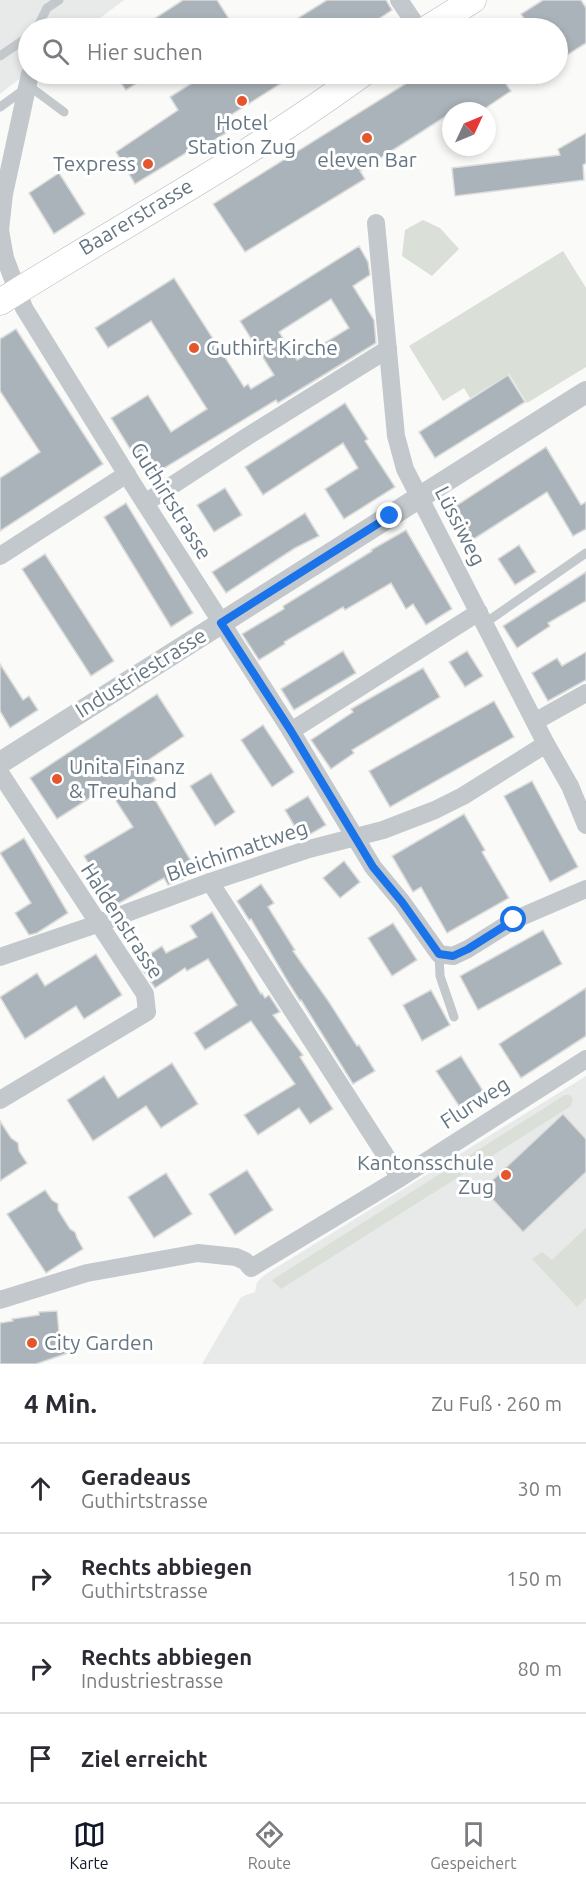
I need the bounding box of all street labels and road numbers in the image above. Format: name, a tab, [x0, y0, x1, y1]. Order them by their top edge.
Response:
street label: Baarerstrasse	[74, 173, 197, 259]
street label: Guthirtstrasse	[126, 438, 217, 563]
street label: Lüssiweg	[431, 482, 491, 569]
street label: Industriestrasse	[71, 622, 210, 722]
street label: Bleichimattweg	[163, 815, 310, 885]
street label: Haldenstrasse	[77, 858, 169, 983]
street label: Flurweg	[436, 1071, 513, 1133]

